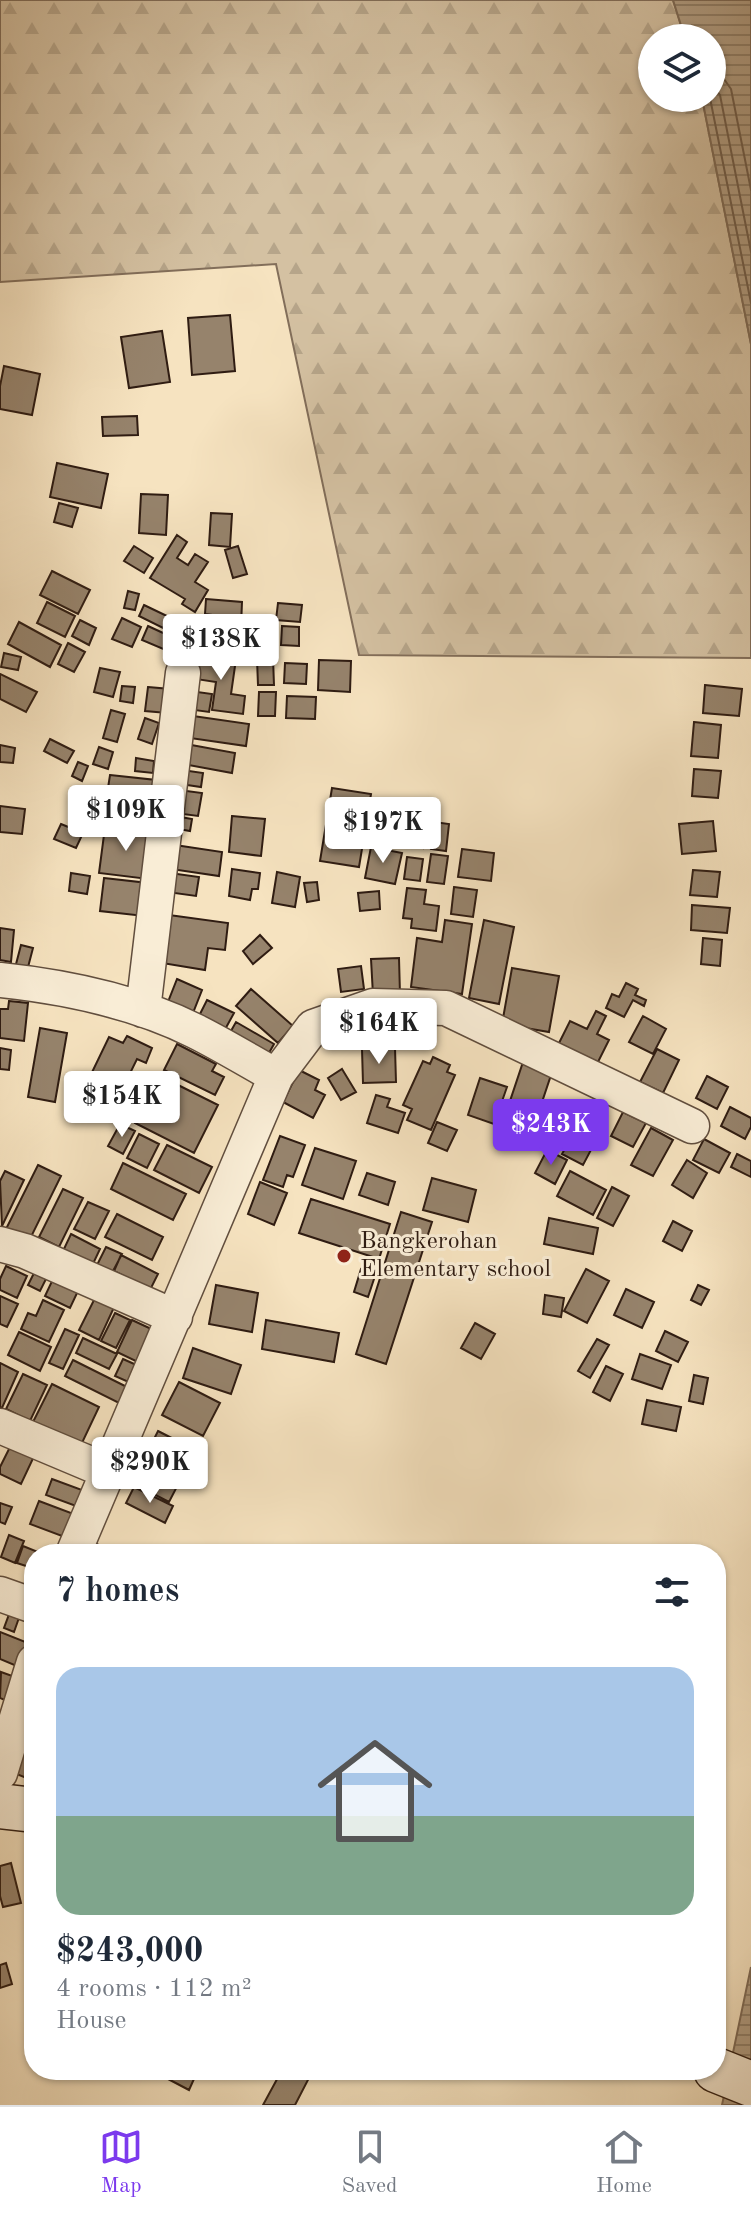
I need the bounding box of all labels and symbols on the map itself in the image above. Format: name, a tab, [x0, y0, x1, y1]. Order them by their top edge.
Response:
pin: $138K	[165, 614, 277, 682]
pin: $109K	[70, 785, 182, 853]
pin: $197K	[327, 797, 439, 865]
pin: $164K	[323, 998, 435, 1066]
pin: $154K	[66, 1071, 178, 1139]
pin: $243K	[495, 1099, 607, 1167]
place label: Bangkerohan Elementary school	[360, 1230, 551, 1282]
marker: Bangkerohan Elementary school	[335, 1247, 353, 1265]
pin: $290K	[94, 1437, 206, 1505]

